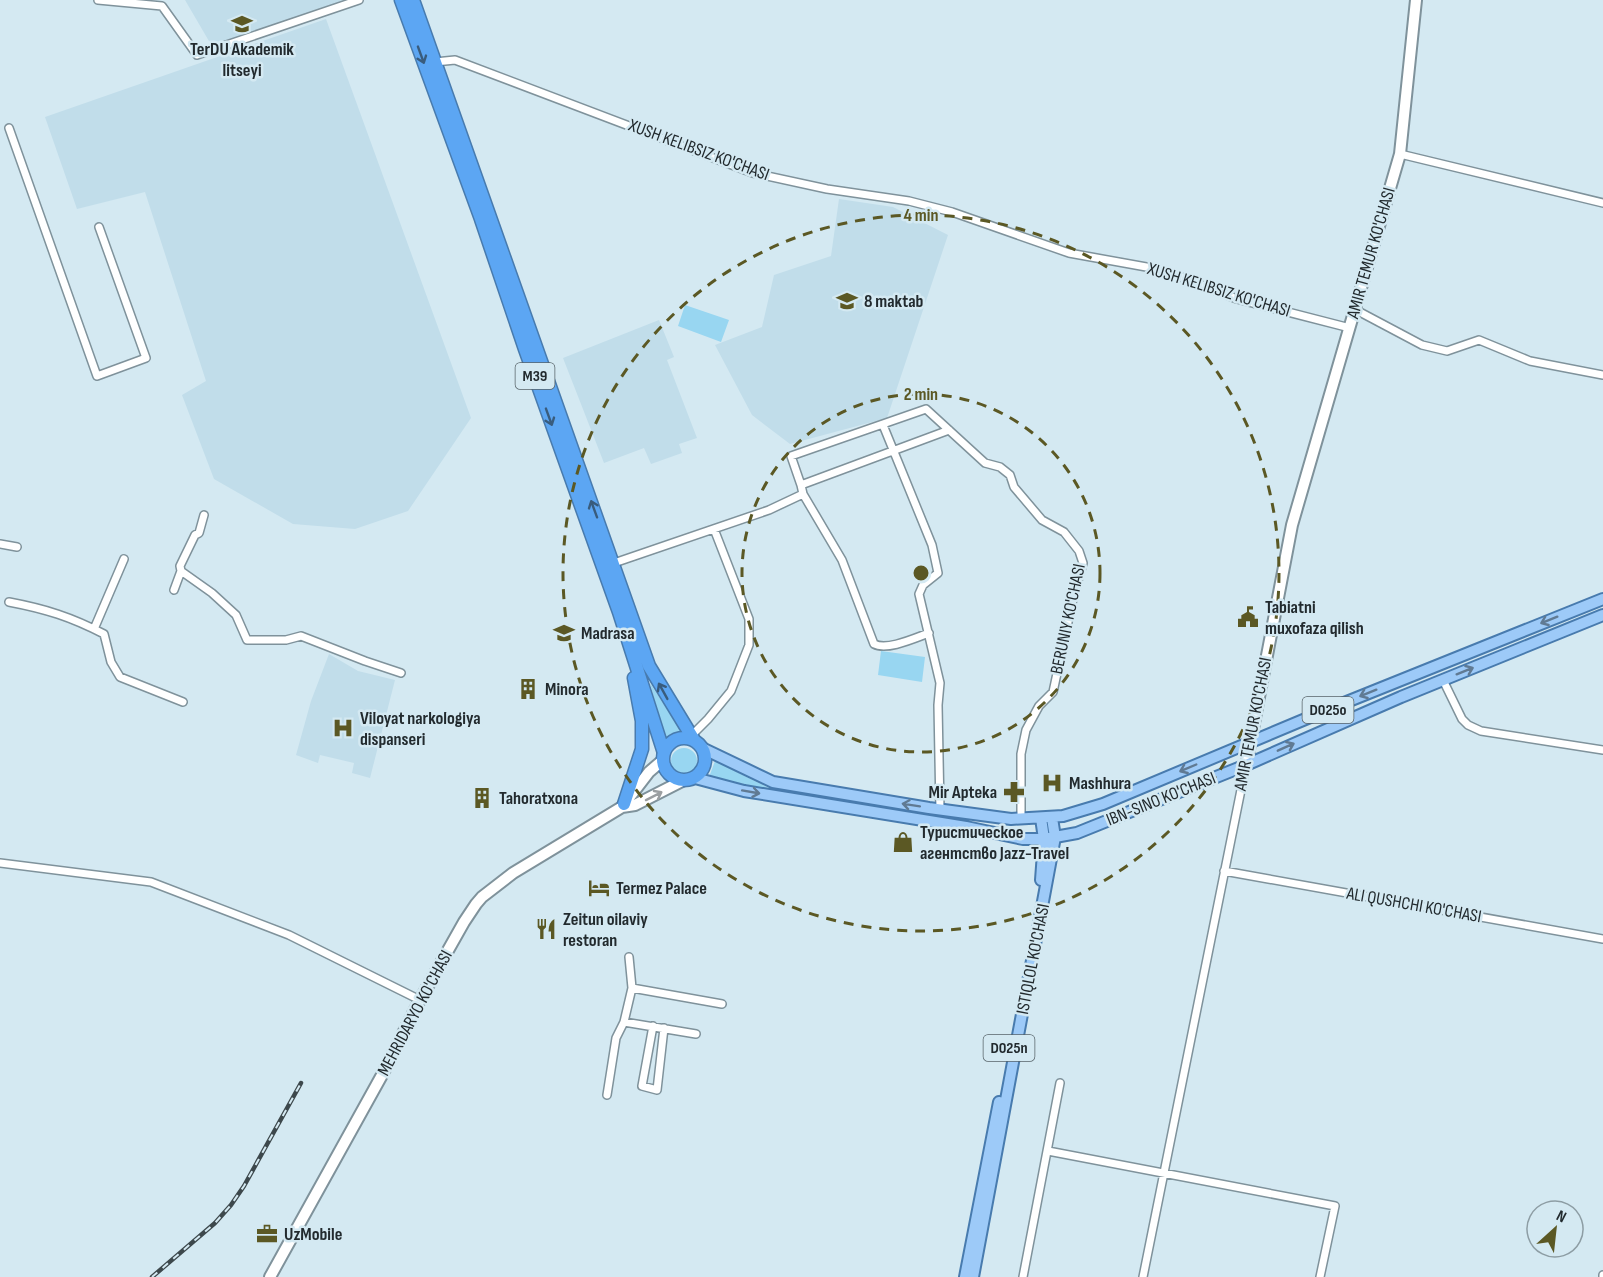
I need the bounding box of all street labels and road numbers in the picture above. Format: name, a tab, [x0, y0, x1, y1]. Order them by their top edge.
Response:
street label: XUSH KELIBSIZ KO'CHASI	[625, 114, 772, 185]
street label: AMIR TEMUR KO'CHASI	[1342, 185, 1400, 322]
street label: XUSH KELIBSIZ KO'CHASI	[1144, 258, 1293, 322]
road number: M39	[516, 363, 554, 389]
street label: BERUNIY KO'CHASI	[1046, 562, 1090, 676]
street label: AMIR TEMUR KO'CHASI	[1230, 656, 1276, 793]
road number: D025o	[1302, 697, 1354, 723]
street label: IBN-SINO KO'CHASI	[1103, 768, 1219, 830]
street label: ALI QUSHCHI KO'CHASI	[1344, 883, 1483, 927]
street label: ISTIQLOL KO'CHASI	[1012, 902, 1054, 1016]
street label: МEHRIDARYO KO'CHASI	[373, 947, 457, 1079]
road number: D025n	[984, 1035, 1034, 1061]

